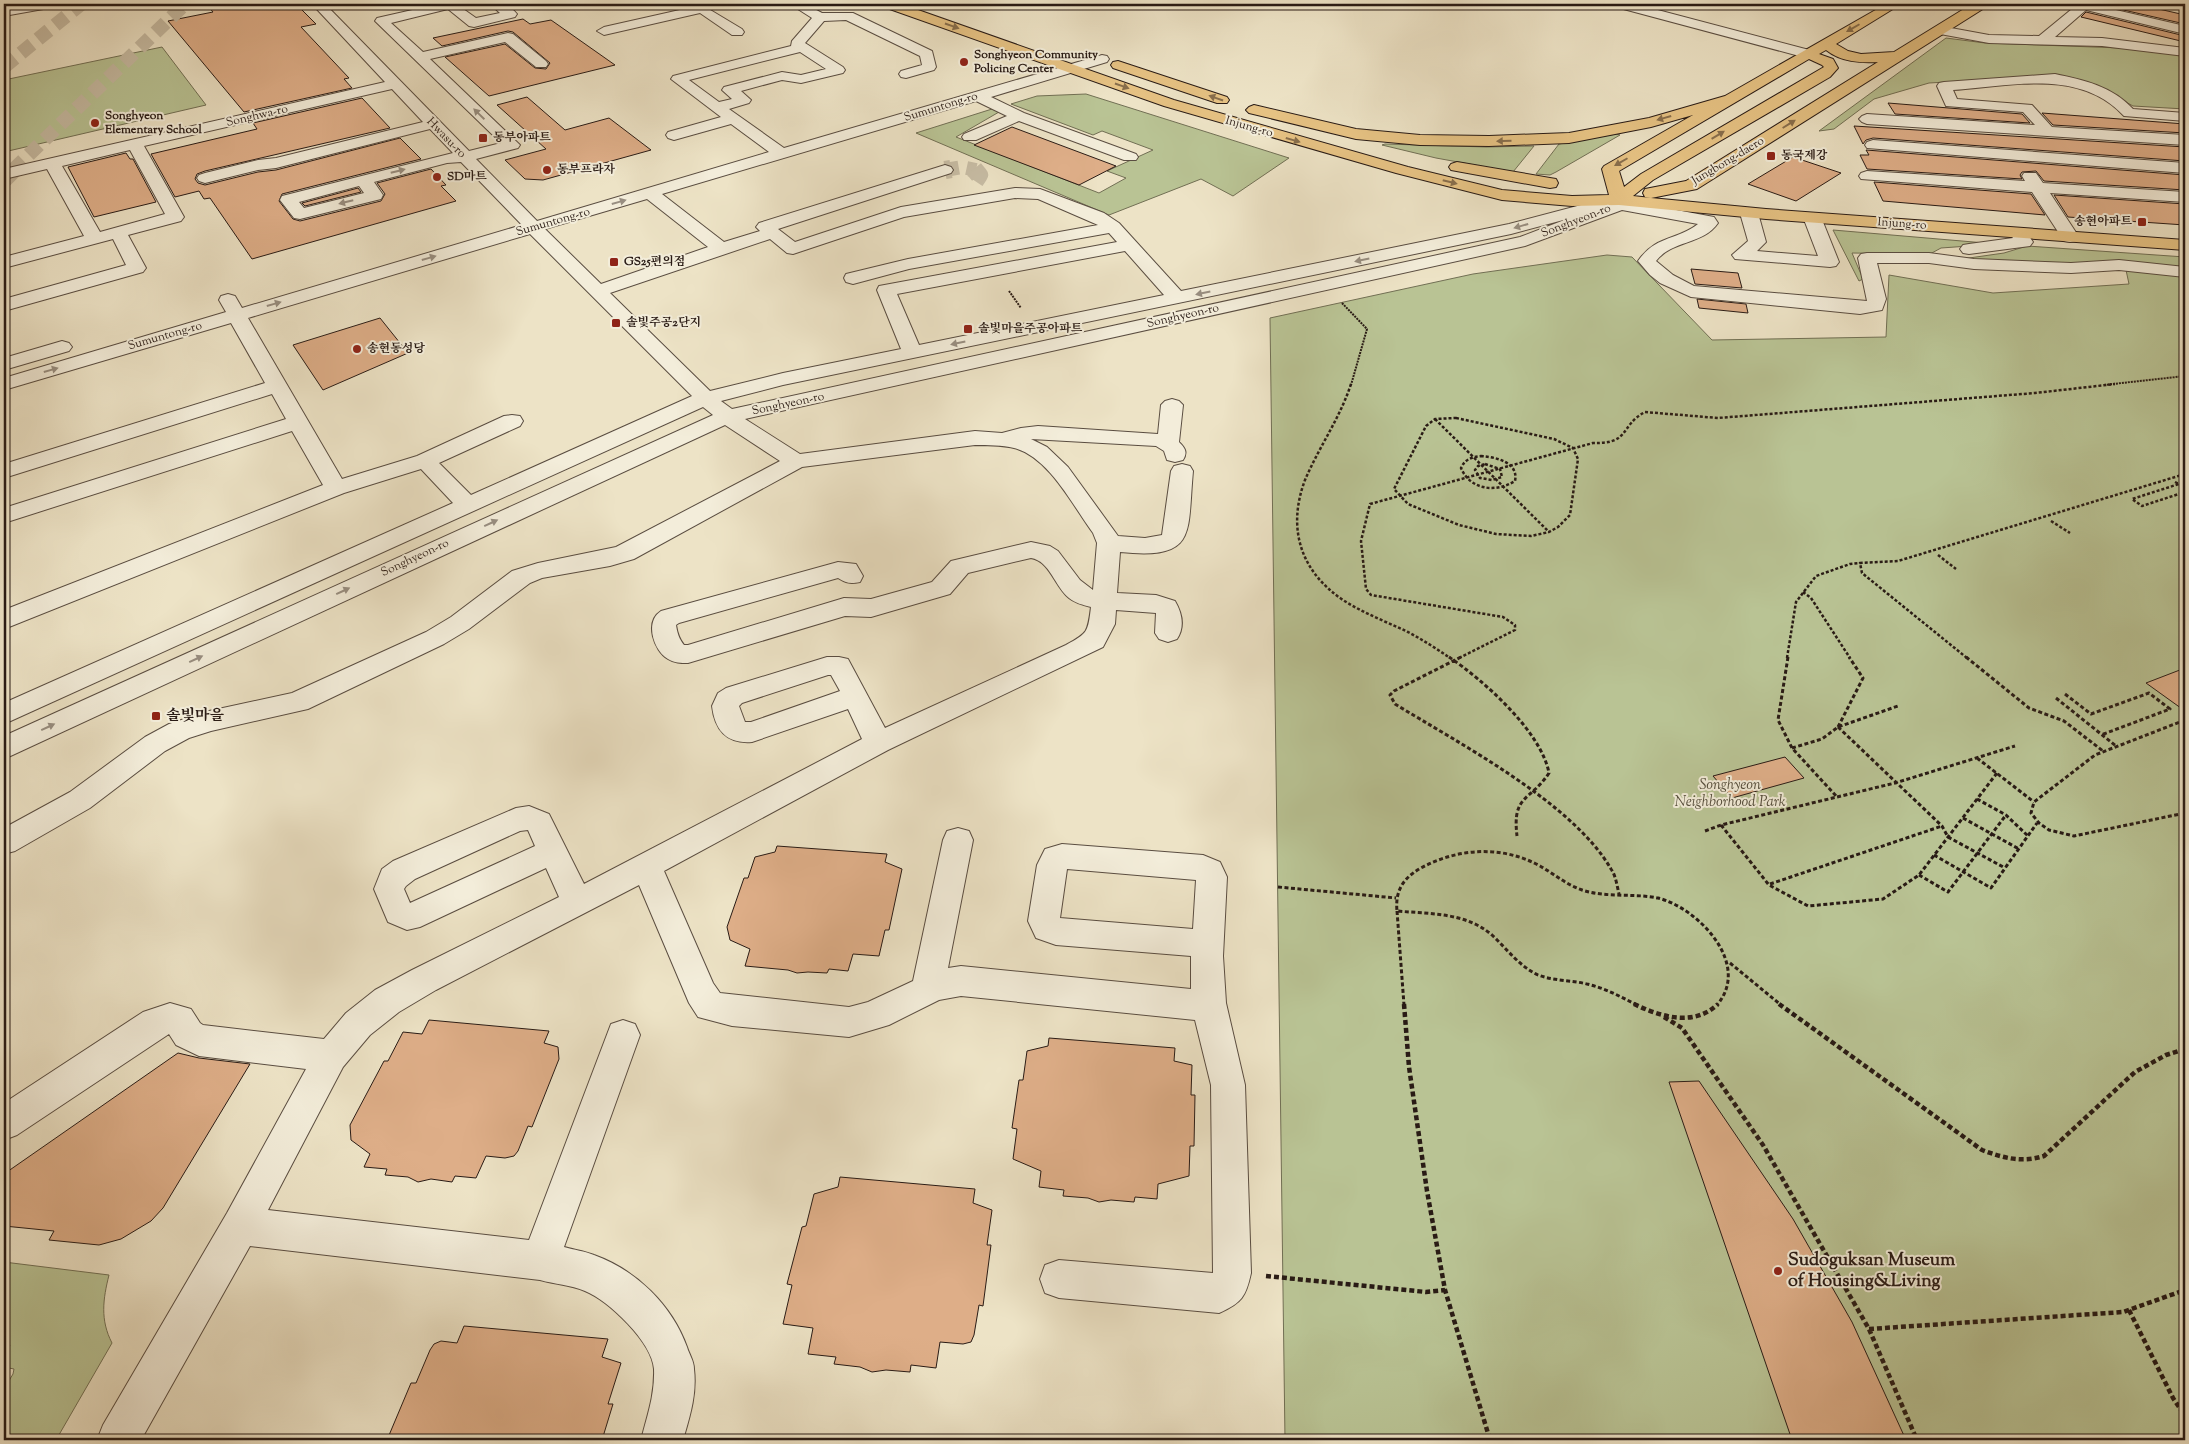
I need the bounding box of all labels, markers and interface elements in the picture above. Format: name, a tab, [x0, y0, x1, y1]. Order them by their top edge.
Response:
one-way arrow	[945, 22, 960, 30]
one-way arrow	[1845, 24, 1860, 32]
place label: Songhyeon Community Policing Center	[973, 46, 1098, 78]
marker: Songhyeon Community Policing Center	[958, 56, 970, 68]
one-way arrow	[1114, 83, 1129, 90]
street label: Sumuntong-ro	[902, 87, 981, 127]
one-way arrow	[1209, 94, 1224, 101]
street label: Songhwa-ro	[224, 100, 290, 132]
place label: Songhyeon Elementary School	[104, 107, 202, 139]
one-way arrow	[474, 108, 486, 120]
street label: Injung-ro	[1223, 112, 1275, 143]
street label: Hwasu-ro	[422, 113, 470, 163]
one-way arrow	[1656, 115, 1671, 123]
marker: Songhyeon Elementary School	[89, 117, 101, 129]
one-way arrow	[1782, 119, 1795, 129]
place label: 동부아파트	[493, 129, 551, 147]
one-way arrow	[1712, 131, 1725, 140]
marker: 동부아파트	[477, 132, 489, 144]
street label: Jungbong-daero	[1687, 132, 1768, 190]
one-way arrow	[1286, 136, 1301, 144]
one-way arrow	[1495, 137, 1511, 145]
place label: 동국제강	[1781, 147, 1828, 165]
marker: 동국제강	[1765, 150, 1777, 162]
one-way arrow	[1615, 158, 1628, 167]
place label: 동부프라자	[557, 161, 615, 179]
marker: 동부프라자	[541, 164, 553, 176]
one-way arrow	[391, 167, 406, 175]
place label: SD마트	[447, 168, 487, 186]
marker: SD마트	[431, 171, 443, 183]
one-way arrow	[1443, 178, 1458, 186]
one-way arrow	[339, 198, 354, 206]
one-way arrow	[611, 198, 626, 206]
street label: Songhyeon-ro	[1538, 199, 1614, 243]
street label: Sumuntong-ro	[514, 203, 593, 241]
street label: Injung-ro	[1877, 213, 1927, 235]
place label: 송현아파트	[2074, 213, 2132, 231]
marker: 송현아파트	[2136, 216, 2148, 228]
one-way arrow	[1514, 222, 1529, 230]
place label: GS25편의점	[624, 253, 685, 271]
one-way arrow	[422, 254, 437, 262]
marker: GS25편의점	[608, 256, 620, 268]
one-way arrow	[1355, 256, 1370, 264]
one-way arrow	[1196, 289, 1211, 297]
street label: Songhyeon-ro	[1145, 299, 1221, 333]
one-way arrow	[266, 300, 281, 308]
place label: 솔빛주공2단지	[626, 314, 701, 332]
street label: Sumuntong-ro	[126, 317, 205, 355]
marker: 솔빛주공2단지	[610, 317, 622, 329]
place label: 솔빛마을주공아파트	[978, 320, 1083, 338]
marker: 솔빛마을주공아파트	[962, 323, 974, 335]
one-way arrow	[951, 339, 966, 347]
place label: 송현동성당	[367, 340, 425, 358]
marker: 송현동성당	[351, 343, 363, 355]
one-way arrow	[43, 366, 58, 374]
street label: Songhyeon-ro	[750, 387, 826, 420]
one-way arrow	[484, 519, 498, 527]
street label: Songhyeon-ro	[378, 534, 452, 582]
one-way arrow	[336, 587, 350, 595]
one-way arrow	[189, 655, 203, 663]
place label: 솔빛마을	[166, 706, 224, 727]
marker: 솔빛마을	[150, 710, 162, 722]
one-way arrow	[41, 723, 55, 731]
park label: Songhyeon Neighborhood Park	[1674, 775, 1786, 813]
place label: Sudoguksan Museum of Housing&Living	[1788, 1248, 1955, 1295]
marker: Sudoguksan Museum of Housing&Living	[1772, 1265, 1784, 1277]

